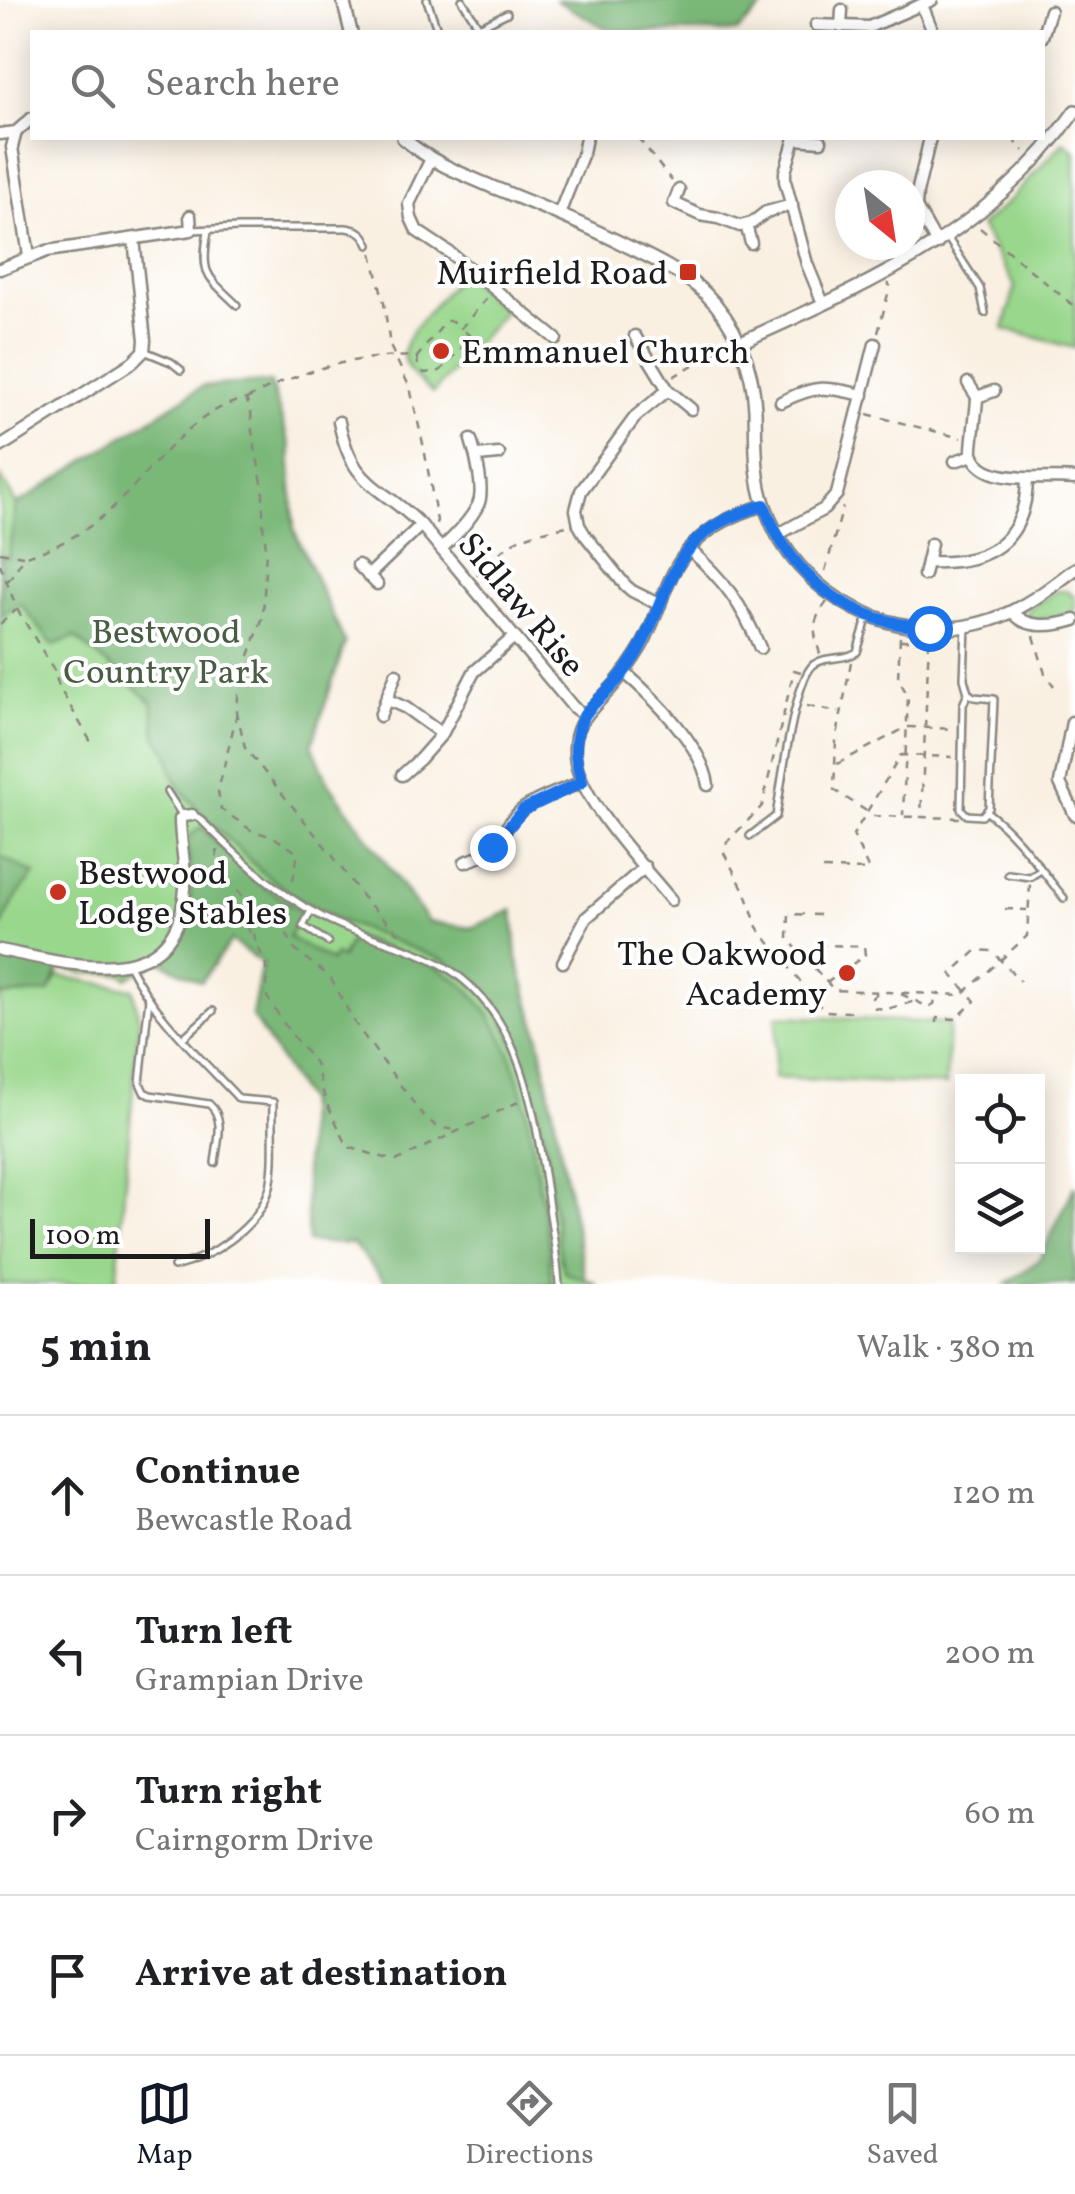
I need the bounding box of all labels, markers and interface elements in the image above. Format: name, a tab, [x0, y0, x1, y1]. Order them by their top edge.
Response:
search box	[30, 30, 1045, 140]
icon: search	[65, 58, 120, 113]
text: Search here	[145, 59, 340, 112]
north arrow	[835, 170, 925, 260]
place label: Muirfield Road	[436, 251, 668, 299]
marker: Muirfield Road	[677, 261, 699, 283]
place label: Emmanuel Church	[461, 330, 750, 378]
marker: Emmanuel Church	[430, 340, 452, 362]
street label: Sidlaw Rise	[445, 523, 595, 689]
route start	[907, 606, 953, 652]
park label: Bestwood Country Park	[63, 610, 269, 698]
route end	[470, 825, 516, 871]
place label: Bestwood Lodge Stables	[78, 851, 287, 939]
marker: Bestwood Lodge Stables	[47, 881, 69, 903]
place label: The Oakwood Academy	[617, 932, 827, 1020]
marker: The Oakwood Academy	[836, 962, 858, 984]
map controls	[955, 1074, 1045, 1254]
button: locate	[955, 1074, 1045, 1164]
button: layers	[955, 1164, 1045, 1254]
scale bar	[30, 1214, 210, 1258]
text: 100 m	[45, 1217, 120, 1256]
text: 5 min	[40, 1320, 152, 1379]
text: Walk · 380 m	[857, 1327, 1035, 1371]
text: Continue	[135, 1447, 300, 1500]
icon: ahead	[40, 1468, 95, 1523]
text: 120 m	[952, 1473, 1035, 1517]
text: Bewcastle Road	[135, 1500, 353, 1544]
text: Turn left	[135, 1607, 292, 1660]
icon: left	[40, 1628, 95, 1683]
text: 200 m	[944, 1633, 1035, 1677]
text: Grampian Drive	[135, 1660, 364, 1704]
text: Turn right	[135, 1767, 322, 1820]
icon: right	[40, 1788, 95, 1843]
text: 60 m	[965, 1793, 1035, 1837]
text: Cairngorm Drive	[135, 1820, 374, 1864]
icon: arrive	[40, 1948, 95, 2003]
text: Arrive at destination	[135, 1949, 508, 2002]
tab: Map	[136, 2076, 192, 2175]
tab: Directions	[465, 2076, 594, 2175]
tab: Saved	[866, 2076, 939, 2175]

